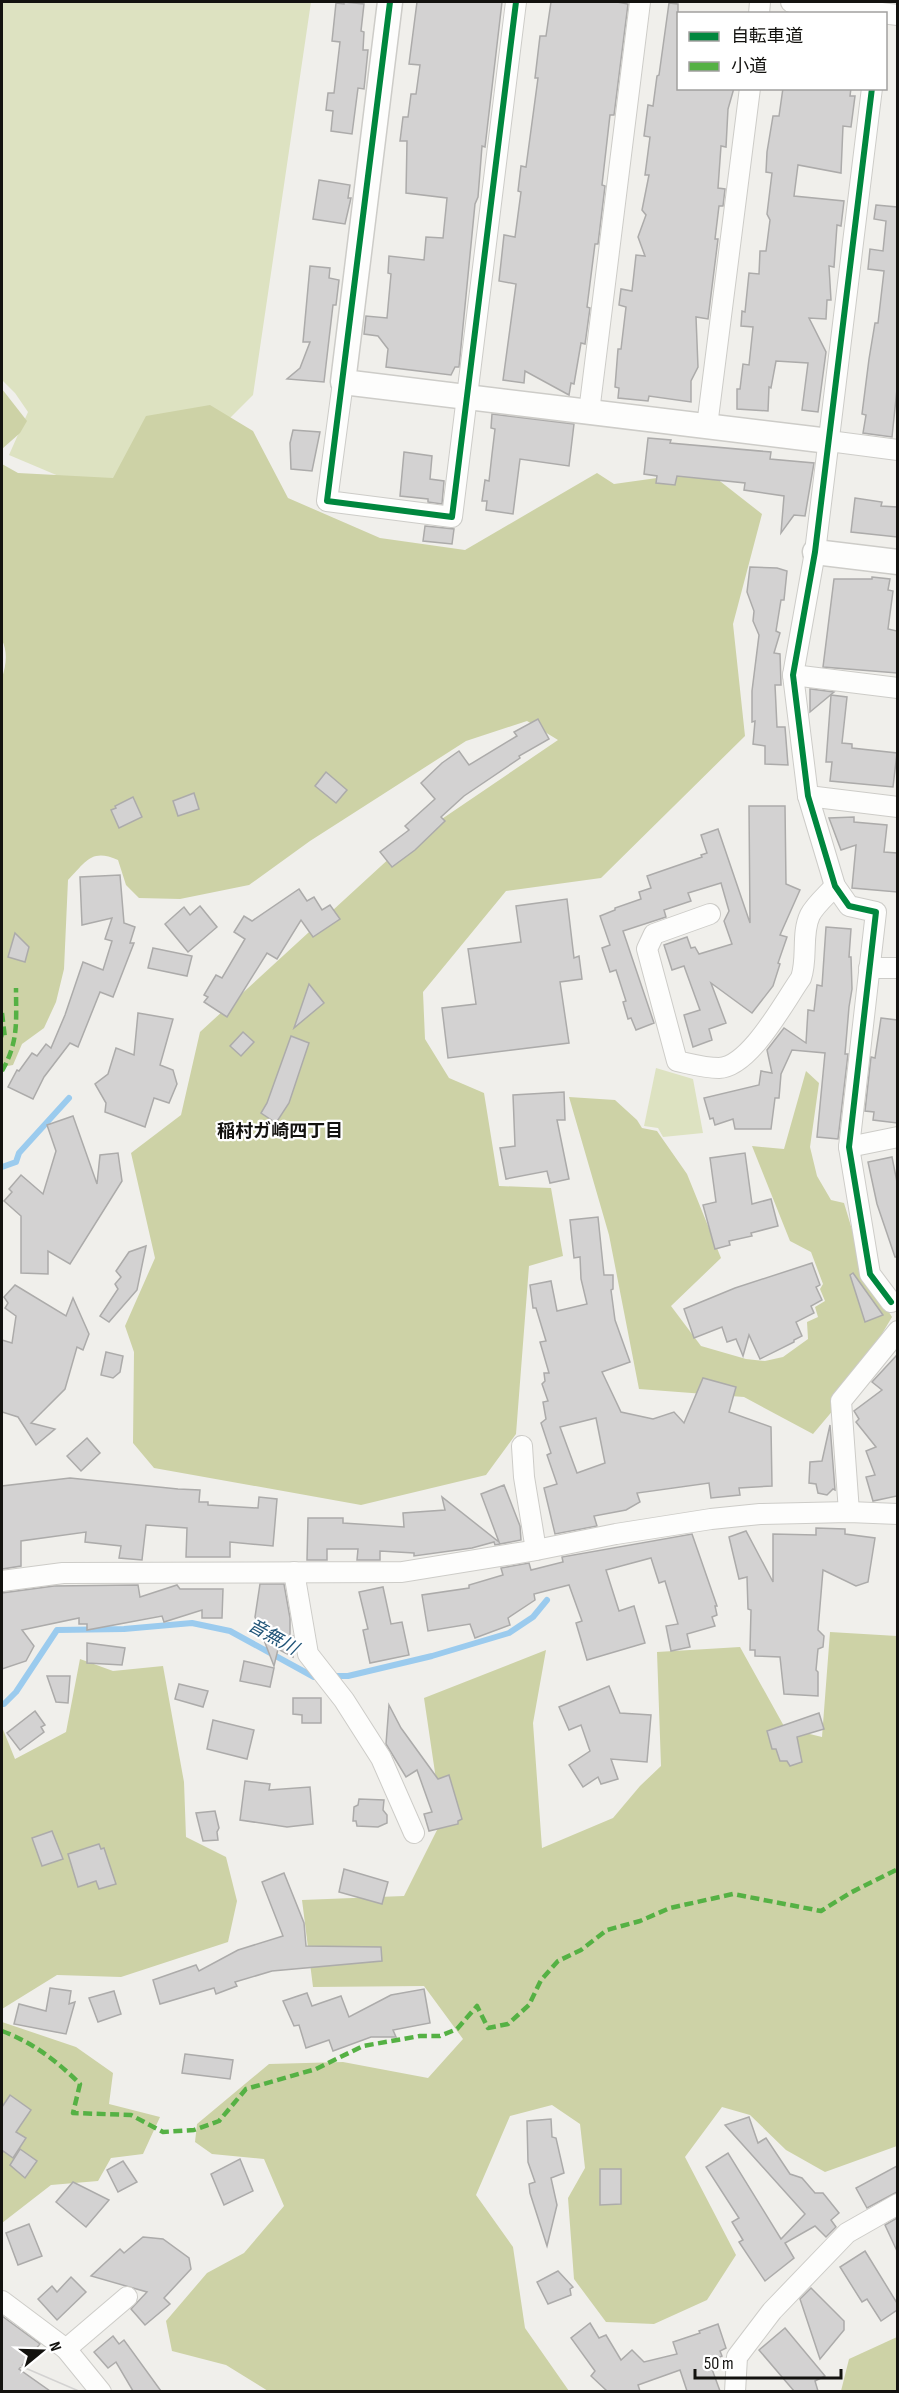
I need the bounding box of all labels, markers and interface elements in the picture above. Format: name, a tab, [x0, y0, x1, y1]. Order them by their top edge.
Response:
legend	[677, 12, 887, 90]
text: 自転車道	[731, 26, 803, 47]
text: 小道	[731, 56, 767, 77]
district label: 稲村ガ崎四丁目	[217, 1121, 343, 1142]
water label: 音無川	[244, 1615, 303, 1660]
north arrow	[12, 2321, 72, 2381]
text: N	[44, 2339, 65, 2354]
scale bar	[695, 2342, 840, 2380]
text: 50 m	[704, 2353, 734, 2374]

